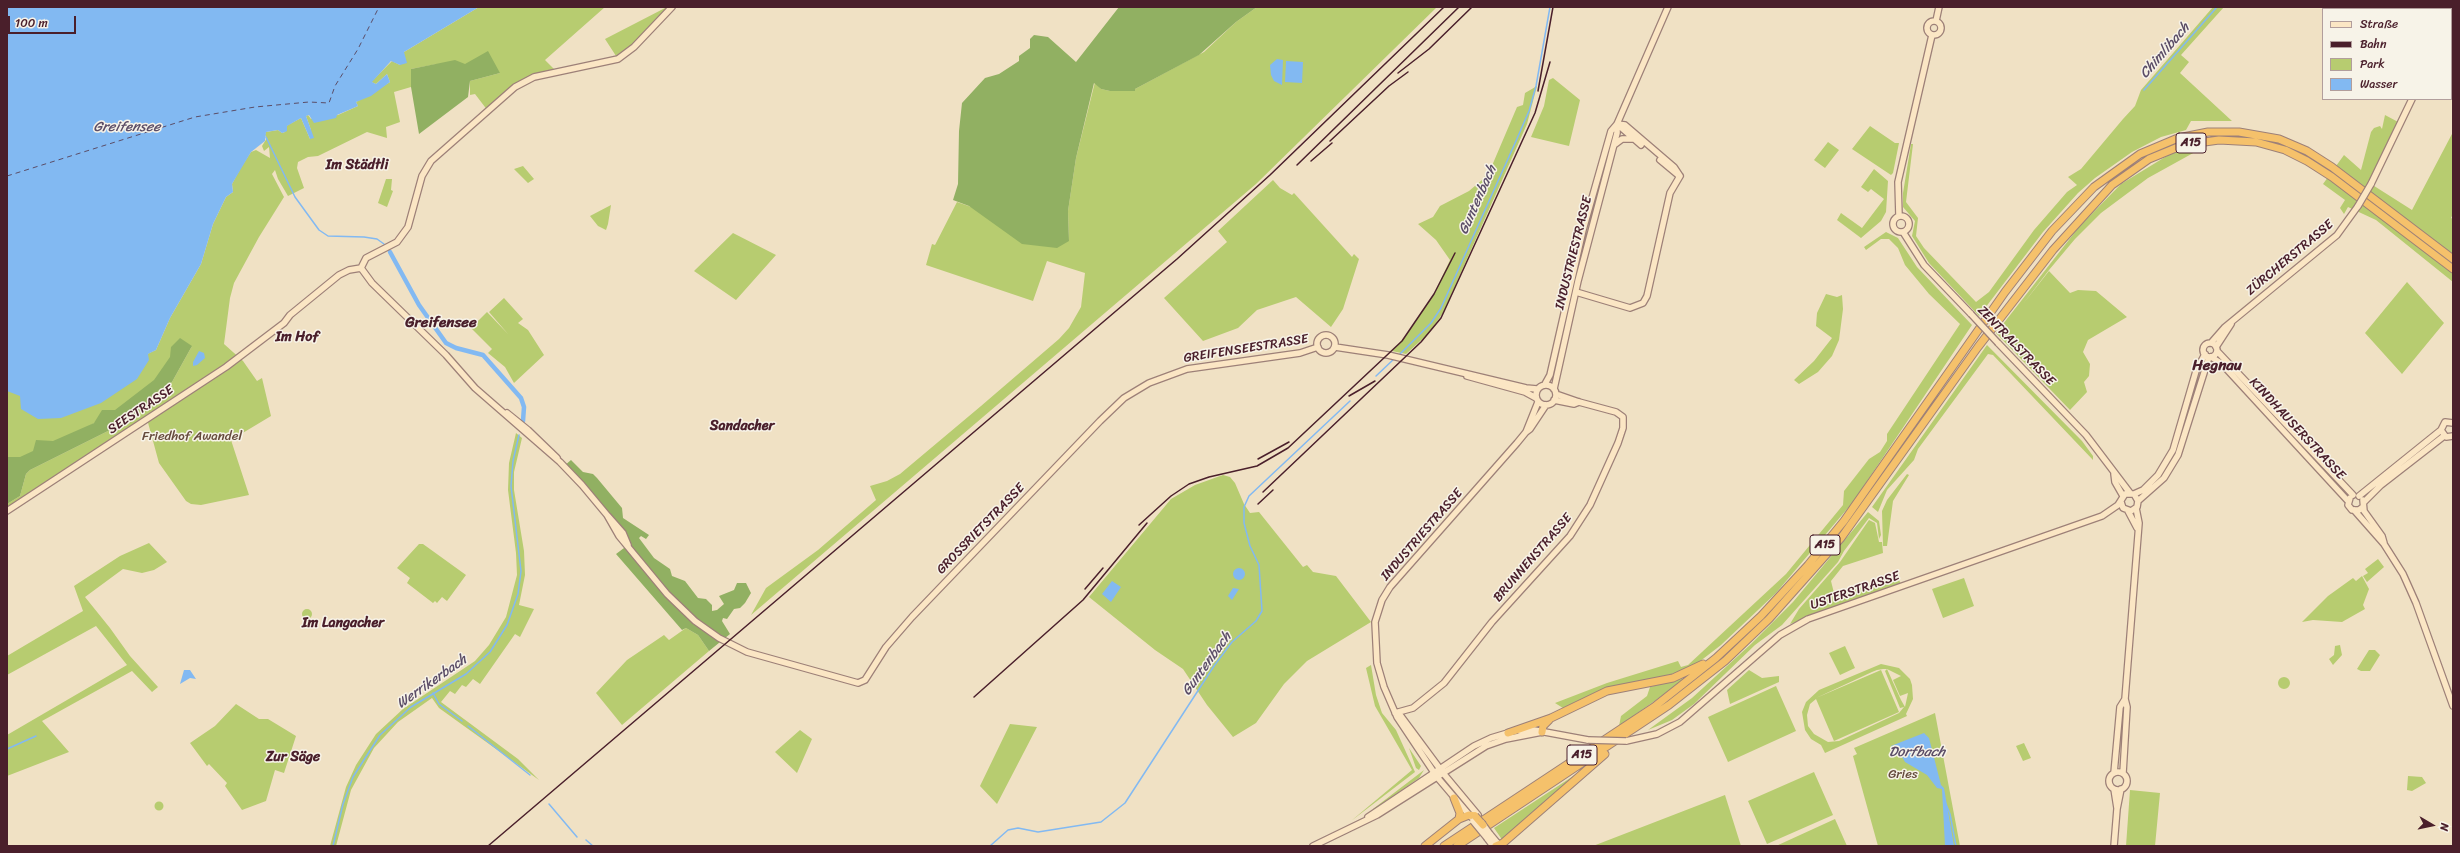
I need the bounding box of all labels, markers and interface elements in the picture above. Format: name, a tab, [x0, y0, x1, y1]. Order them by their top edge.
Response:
scale bar	[10, 8, 78, 34]
legend	[2322, 8, 2452, 100]
text: 100 m	[15, 12, 48, 34]
text: Straße	[2360, 13, 2398, 35]
water label: Chimlibach	[2136, 20, 2194, 82]
text: Bahn	[2360, 33, 2386, 55]
text: Park	[2360, 53, 2385, 75]
text: Wasser	[2360, 73, 2397, 95]
water label: Greifensee	[94, 119, 160, 135]
road number: A15	[2176, 133, 2206, 153]
district label: Im Städtli	[326, 157, 388, 173]
water label: Guntenbach	[1455, 163, 1501, 237]
street label: INDUSTRIESTRASSE	[1552, 195, 1596, 311]
street label: ZÜRCHERSTRASSE	[2243, 217, 2337, 299]
street label: ZENTRALSTRASSE	[1974, 303, 2058, 389]
district label: Greifensee	[405, 314, 477, 332]
district label: Im Hof	[275, 329, 319, 345]
street label: GREIFENSEESTRASSE	[1183, 331, 1309, 367]
district label: Hegnau	[2192, 357, 2242, 375]
street label: KINDHAUSERSTRASSE	[2246, 375, 2348, 483]
street label: SEESTRASSE	[105, 382, 177, 438]
district label: Sandacher	[710, 418, 774, 434]
park label: Friedhof Awandel	[142, 429, 242, 445]
street label: GROSSRIETSTRASSE	[934, 480, 1028, 578]
street label: INDUSTRIESTRASSE	[1378, 486, 1466, 584]
street label: BRUNNENSTRASSE	[1490, 511, 1576, 605]
road number: A15	[1810, 535, 1840, 555]
street label: USTERSTRASSE	[1808, 568, 1902, 614]
district label: Im Langacher	[302, 615, 384, 631]
water label: Guntenbach	[1179, 629, 1235, 699]
water label: Werrikerbach	[394, 652, 470, 712]
water label: Dorfbach	[1889, 744, 1945, 760]
road number: A15	[1567, 745, 1597, 765]
district label: Zur Säge	[266, 749, 320, 765]
park label: Gries	[1888, 767, 1918, 783]
north arrow	[2412, 805, 2452, 845]
text: N	[2434, 822, 2454, 832]

